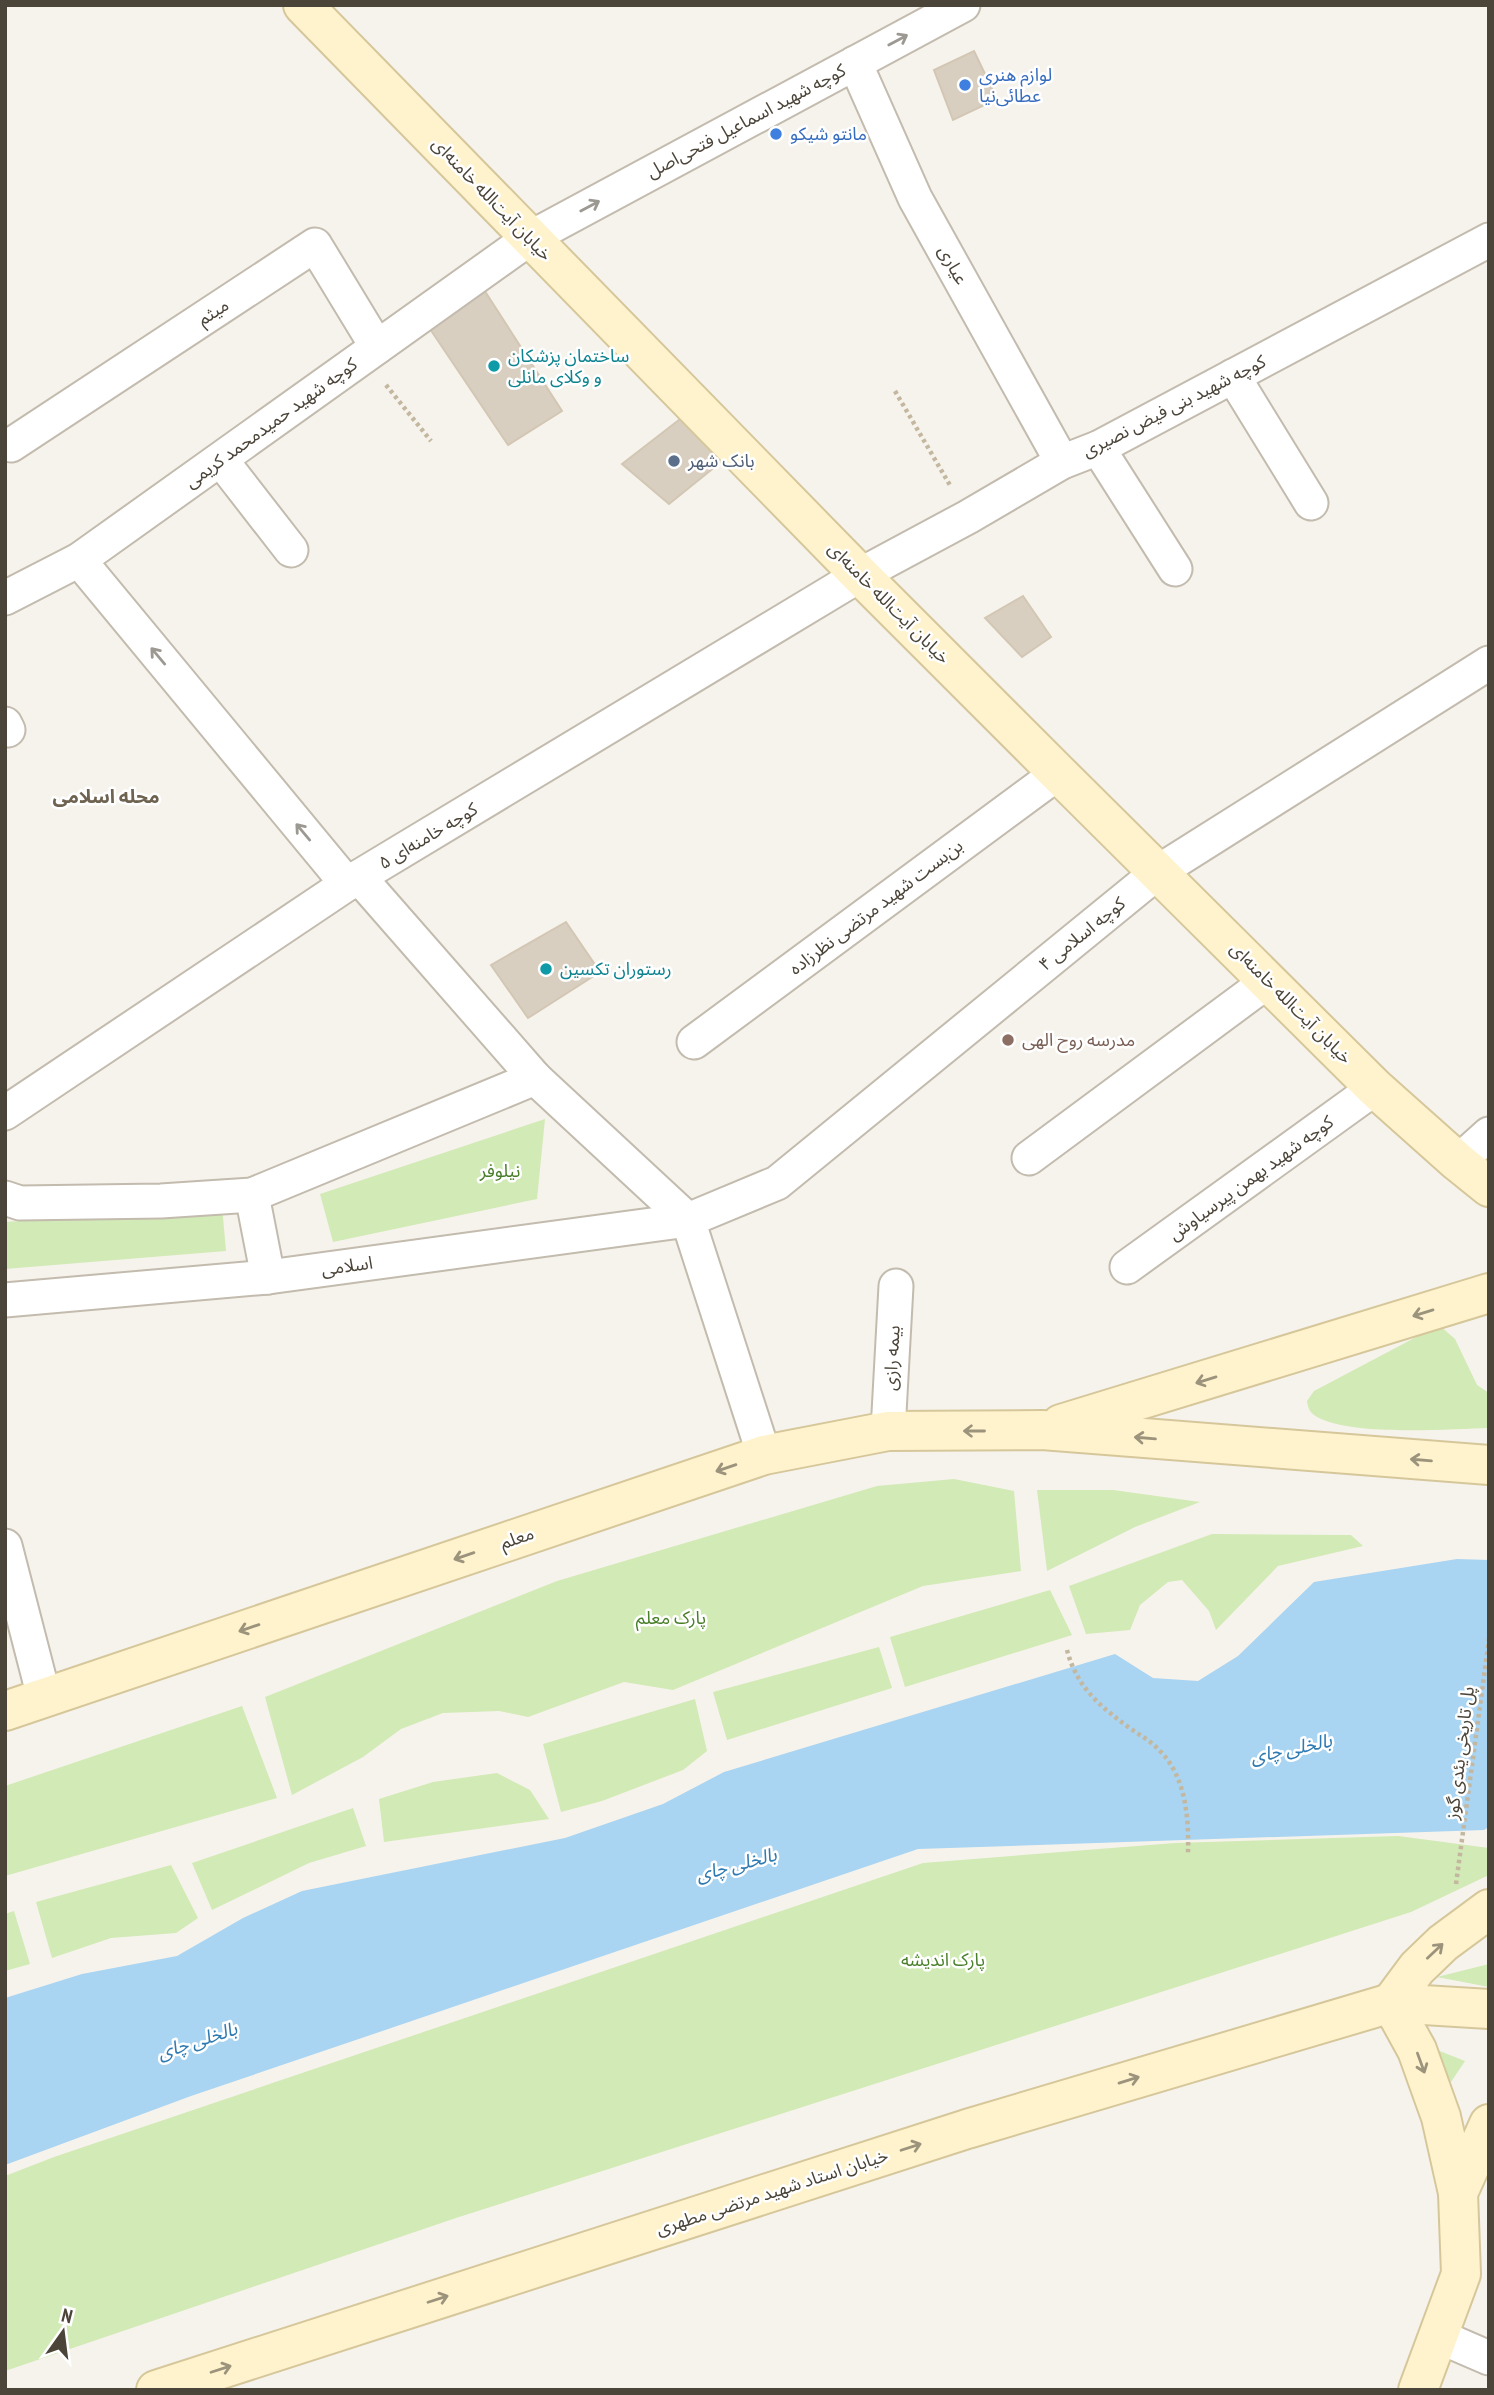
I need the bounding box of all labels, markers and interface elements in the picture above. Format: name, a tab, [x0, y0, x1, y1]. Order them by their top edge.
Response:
one-way arrow	[887, 33, 908, 46]
street label: کوچه شهید اسماعیل فتحی‌اصل	[642, 58, 850, 183]
place label: لوازم هنری عطائی‌نیا	[979, 63, 1052, 107]
marker: لوازم هنری عطائی‌نیا	[957, 77, 973, 93]
place label: مانتو شیکو	[790, 122, 867, 145]
marker: مانتو شیکو	[768, 126, 784, 142]
street label: خیابان آیت‌الله خامنه‌ای	[427, 132, 557, 265]
one-way arrow	[579, 199, 600, 212]
street label: عیاری	[933, 241, 974, 288]
street label: میثم	[193, 293, 234, 332]
place label: ساختمان پزشکان و وکلای مانلی	[508, 344, 629, 388]
street label: کوچه شهید بنی فیض نصیری	[1078, 349, 1270, 462]
street label: کوچه شهید حمیدمحمد کریمی	[180, 352, 362, 493]
marker: ساختمان پزشکان و وکلای مانلی	[486, 358, 502, 374]
place label: بانک شهر	[687, 449, 755, 472]
marker: بانک شهر	[666, 453, 682, 469]
street label: خیابان آیت‌الله خامنه‌ای	[824, 537, 955, 668]
one-way arrow	[151, 648, 166, 666]
district label: محله اسلامی	[53, 784, 159, 808]
street label: کوچه خامنه‌ای ۵	[374, 797, 482, 874]
one-way arrow	[296, 823, 311, 841]
street label: بن‌بست شهید مرتضی نظرزاده	[784, 834, 967, 979]
street label: کوچه اسلامی ۴	[1034, 891, 1130, 976]
street label: خیابان آیت‌الله خامنه‌ای	[1226, 937, 1357, 1068]
place label: رستوران تکسین	[560, 957, 672, 980]
marker: رستوران تکسین	[538, 961, 554, 977]
place label: مدرسه روح الهی	[1022, 1028, 1135, 1053]
marker: مدرسه روح الهی	[1000, 1032, 1016, 1048]
street label: کوچه شهید بهمن پیرسیاوش	[1164, 1110, 1338, 1245]
park label: نیلوفر	[479, 1159, 520, 1182]
street label: اسلامی	[320, 1251, 374, 1281]
one-way arrow	[1413, 1308, 1435, 1321]
street label: بیمه رازی	[878, 1325, 905, 1391]
one-way arrow	[1195, 1374, 1217, 1387]
one-way arrow	[963, 1424, 986, 1437]
one-way arrow	[1134, 1431, 1157, 1444]
one-way arrow	[1410, 1453, 1433, 1466]
one-way arrow	[716, 1462, 738, 1475]
street label: معلم	[497, 1521, 537, 1556]
one-way arrow	[454, 1551, 476, 1563]
park label: پارک معلم	[636, 1606, 706, 1631]
one-way arrow	[238, 1623, 260, 1635]
street label: پل تاریخی یئدی گوز	[1440, 1685, 1479, 1822]
water label: بالخلی چای	[1248, 1727, 1335, 1769]
water label: بالخلی چای	[693, 1841, 780, 1887]
one-way arrow	[1426, 1943, 1444, 1959]
park label: پارک اندیشه	[901, 1948, 985, 1971]
water label: بالخلی چای	[154, 2016, 241, 2065]
one-way arrow	[1416, 2052, 1429, 2074]
one-way arrow	[1117, 2073, 1139, 2086]
one-way arrow	[900, 2140, 922, 2153]
street label: خیابان استاد شهید مرتضی مطهری	[653, 2143, 891, 2240]
one-way arrow	[426, 2292, 448, 2304]
north arrow	[28, 2297, 98, 2367]
text: N	[59, 2303, 75, 2328]
one-way arrow	[210, 2361, 232, 2374]

